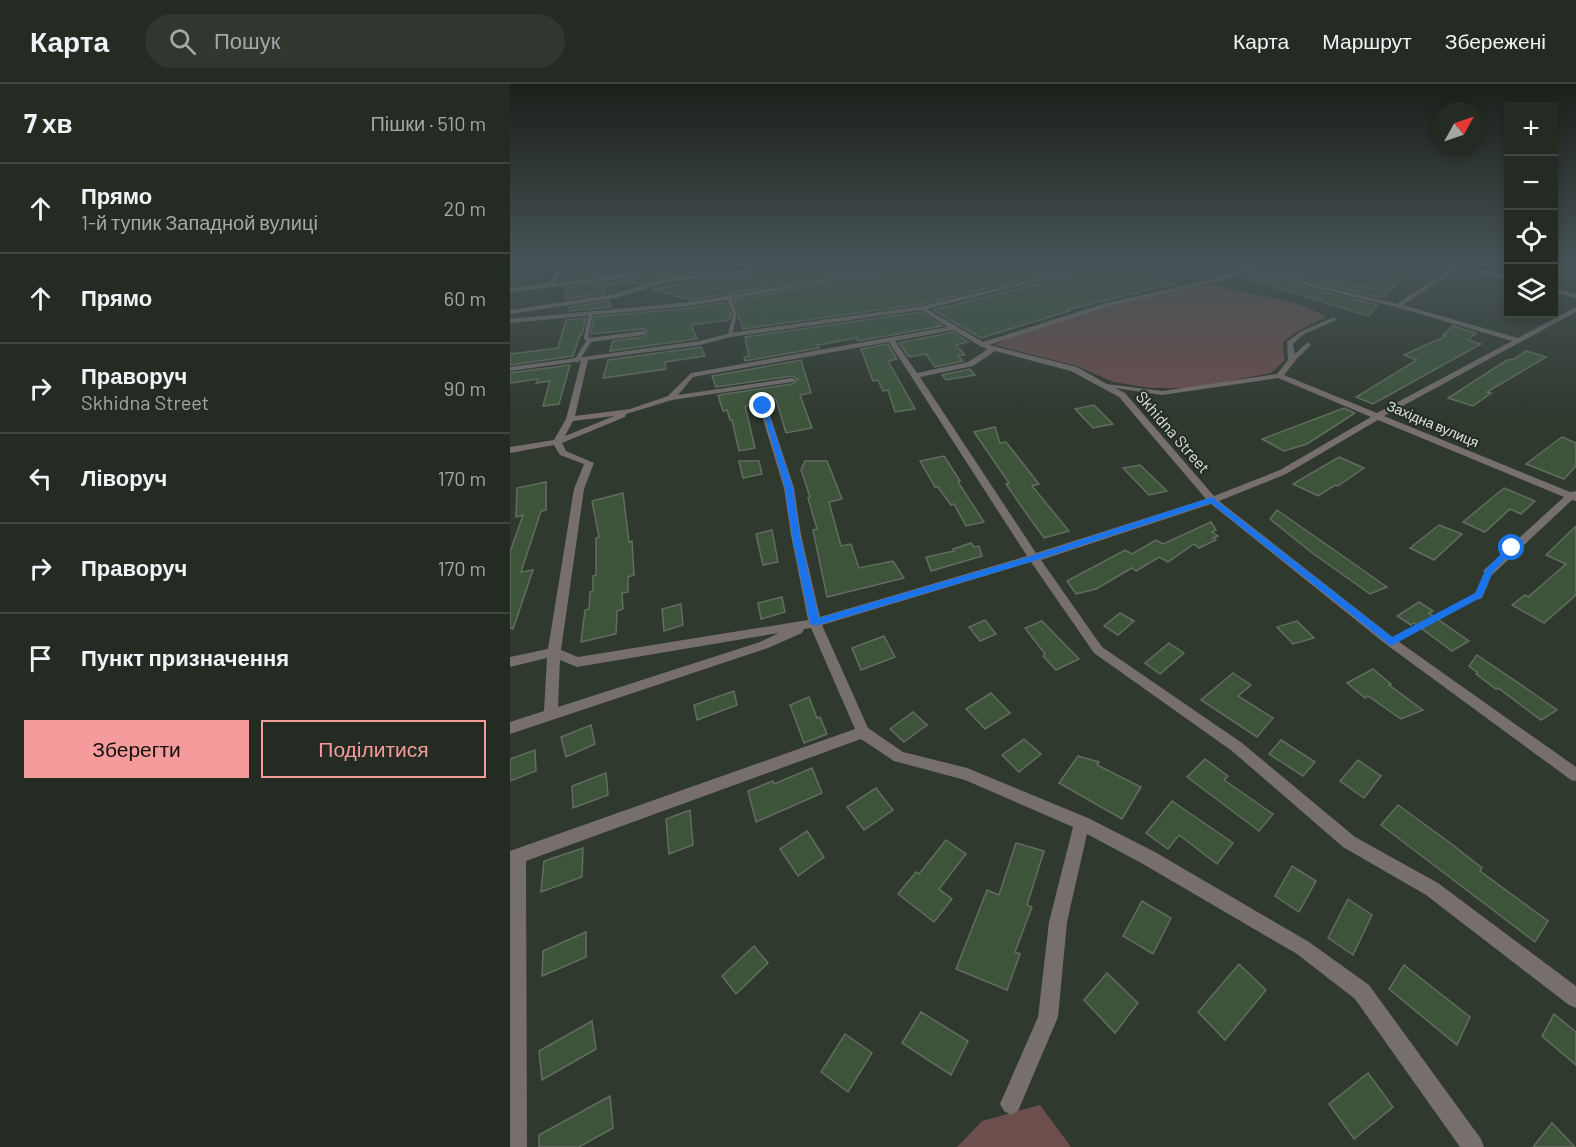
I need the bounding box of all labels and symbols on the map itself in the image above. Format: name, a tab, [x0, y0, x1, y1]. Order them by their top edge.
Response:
north arrow	[1432, 102, 1486, 156]
street label: Skhidna Street	[1133, 387, 1214, 477]
route end	[749, 392, 775, 418]
street label: Західна вулиця	[1385, 397, 1482, 451]
route start	[1498, 534, 1524, 560]

